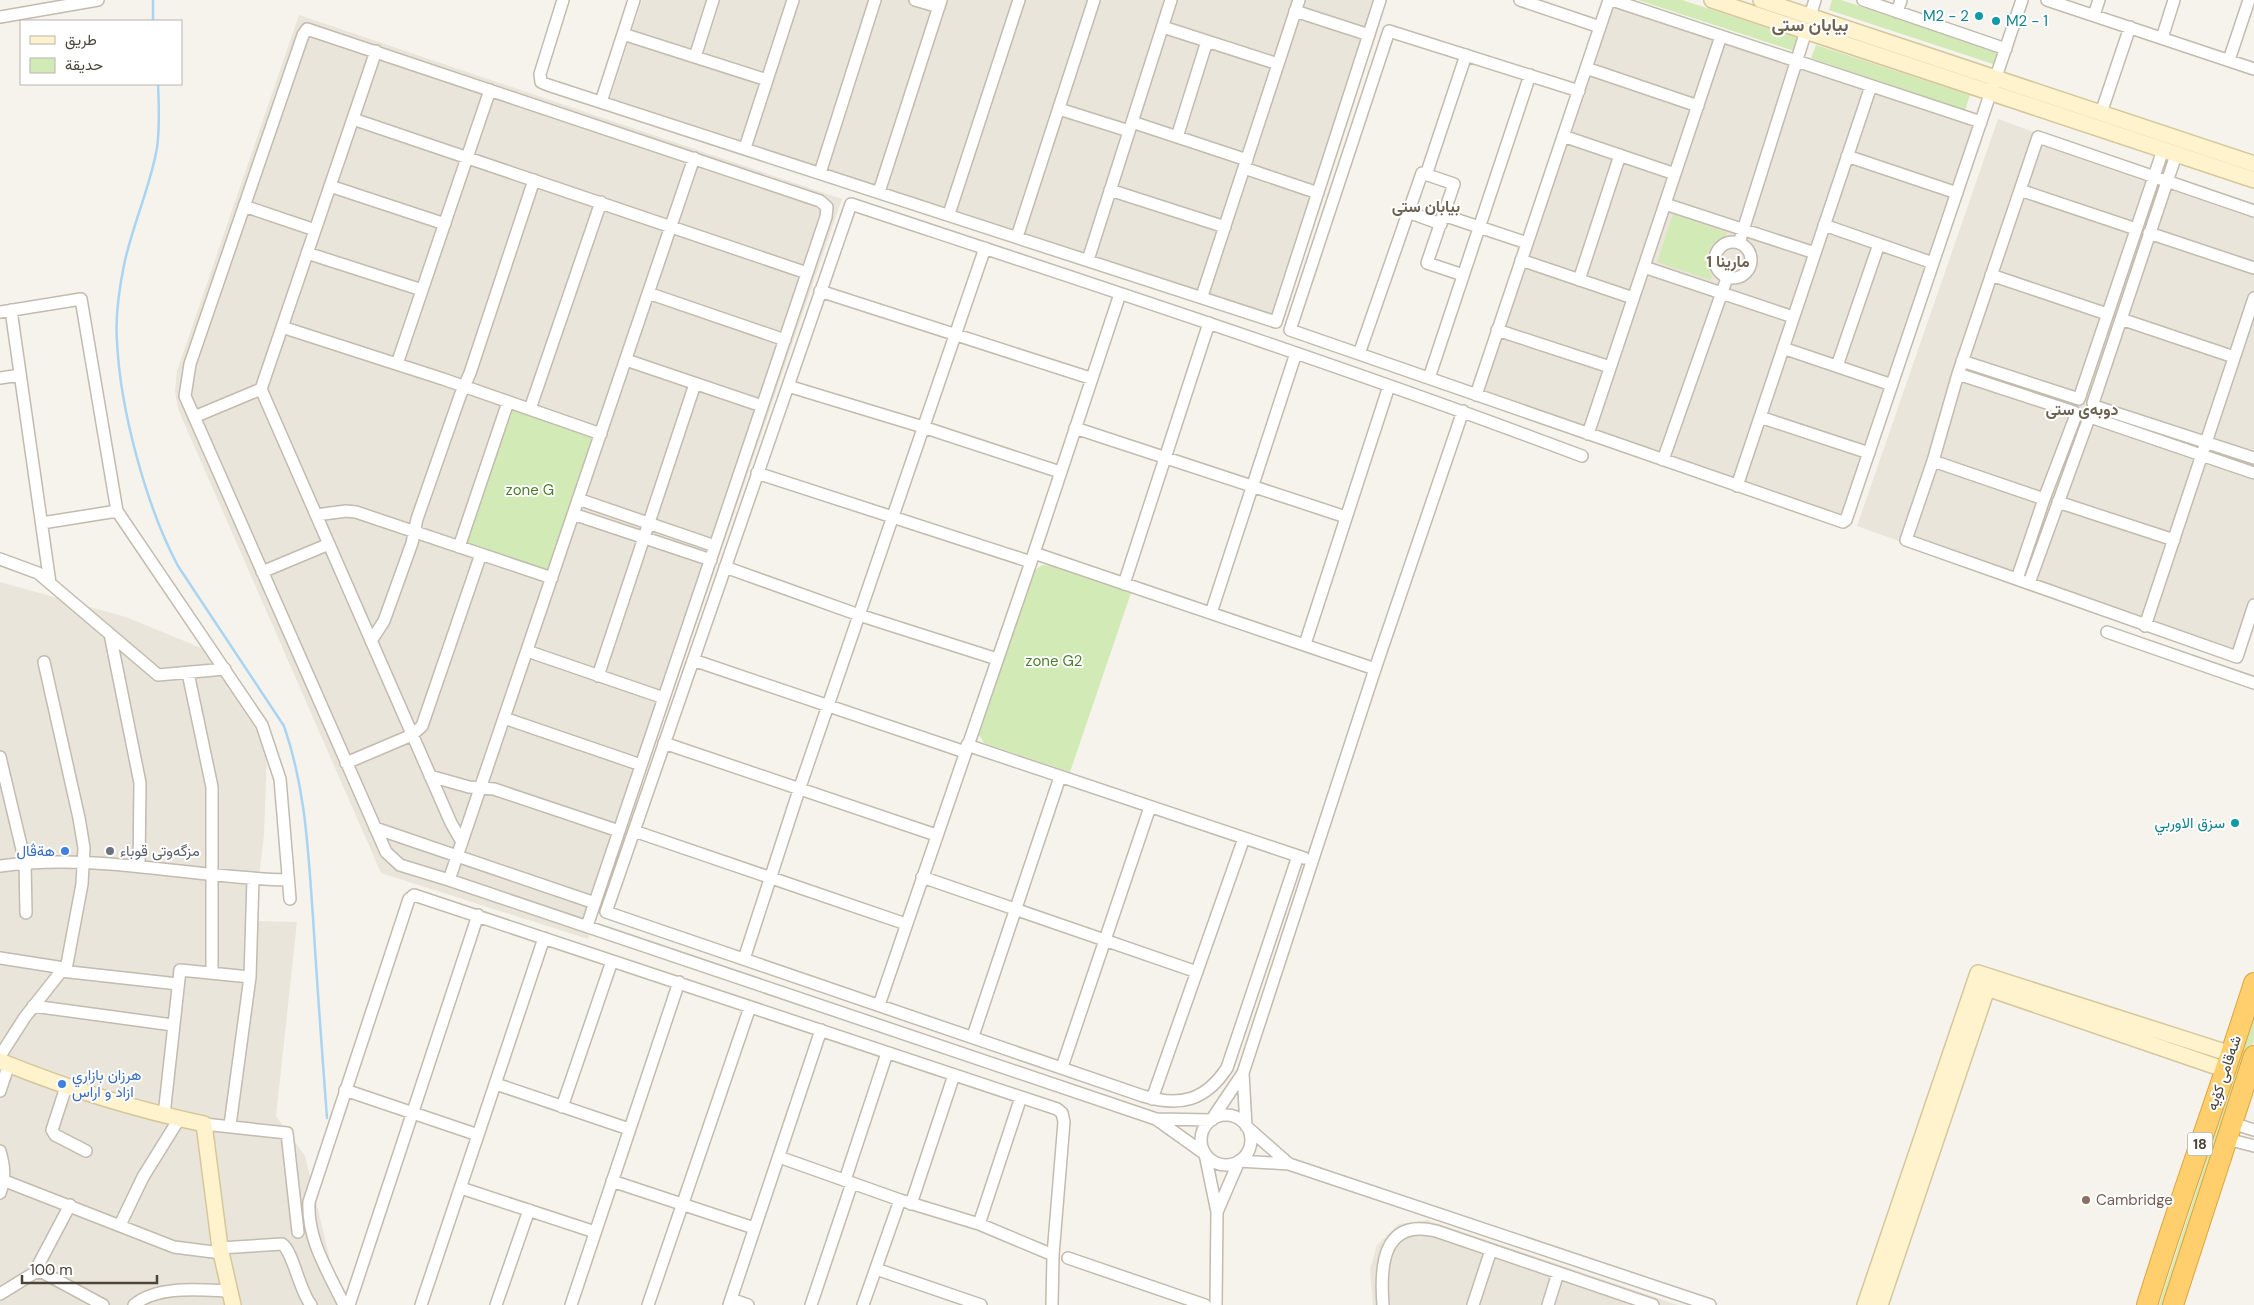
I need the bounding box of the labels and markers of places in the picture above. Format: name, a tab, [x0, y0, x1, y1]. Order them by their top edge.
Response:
place label: M2 - 2	[1923, 6, 1969, 26]
marker: M2 - 2	[1973, 10, 1985, 22]
place label: M2 - 1	[2006, 11, 2048, 31]
marker: M2 - 1	[1990, 15, 2002, 27]
place label: سزق الاوربي	[2154, 813, 2225, 836]
marker: سزق الاوربي	[2229, 817, 2241, 829]
place label: هةڤال	[16, 841, 55, 861]
place label: مزگەوتی قوباء	[120, 841, 200, 861]
marker: هةڤال	[59, 845, 71, 857]
marker: مزگەوتی قوباء	[104, 845, 116, 857]
place label: هرزان بازاري ازاد و اراس	[72, 1065, 141, 1102]
marker: هرزان بازاري ازاد و اراس	[56, 1078, 68, 1090]
place label: Cambridge	[2096, 1190, 2173, 1210]
marker: Cambridge	[2080, 1194, 2092, 1206]

